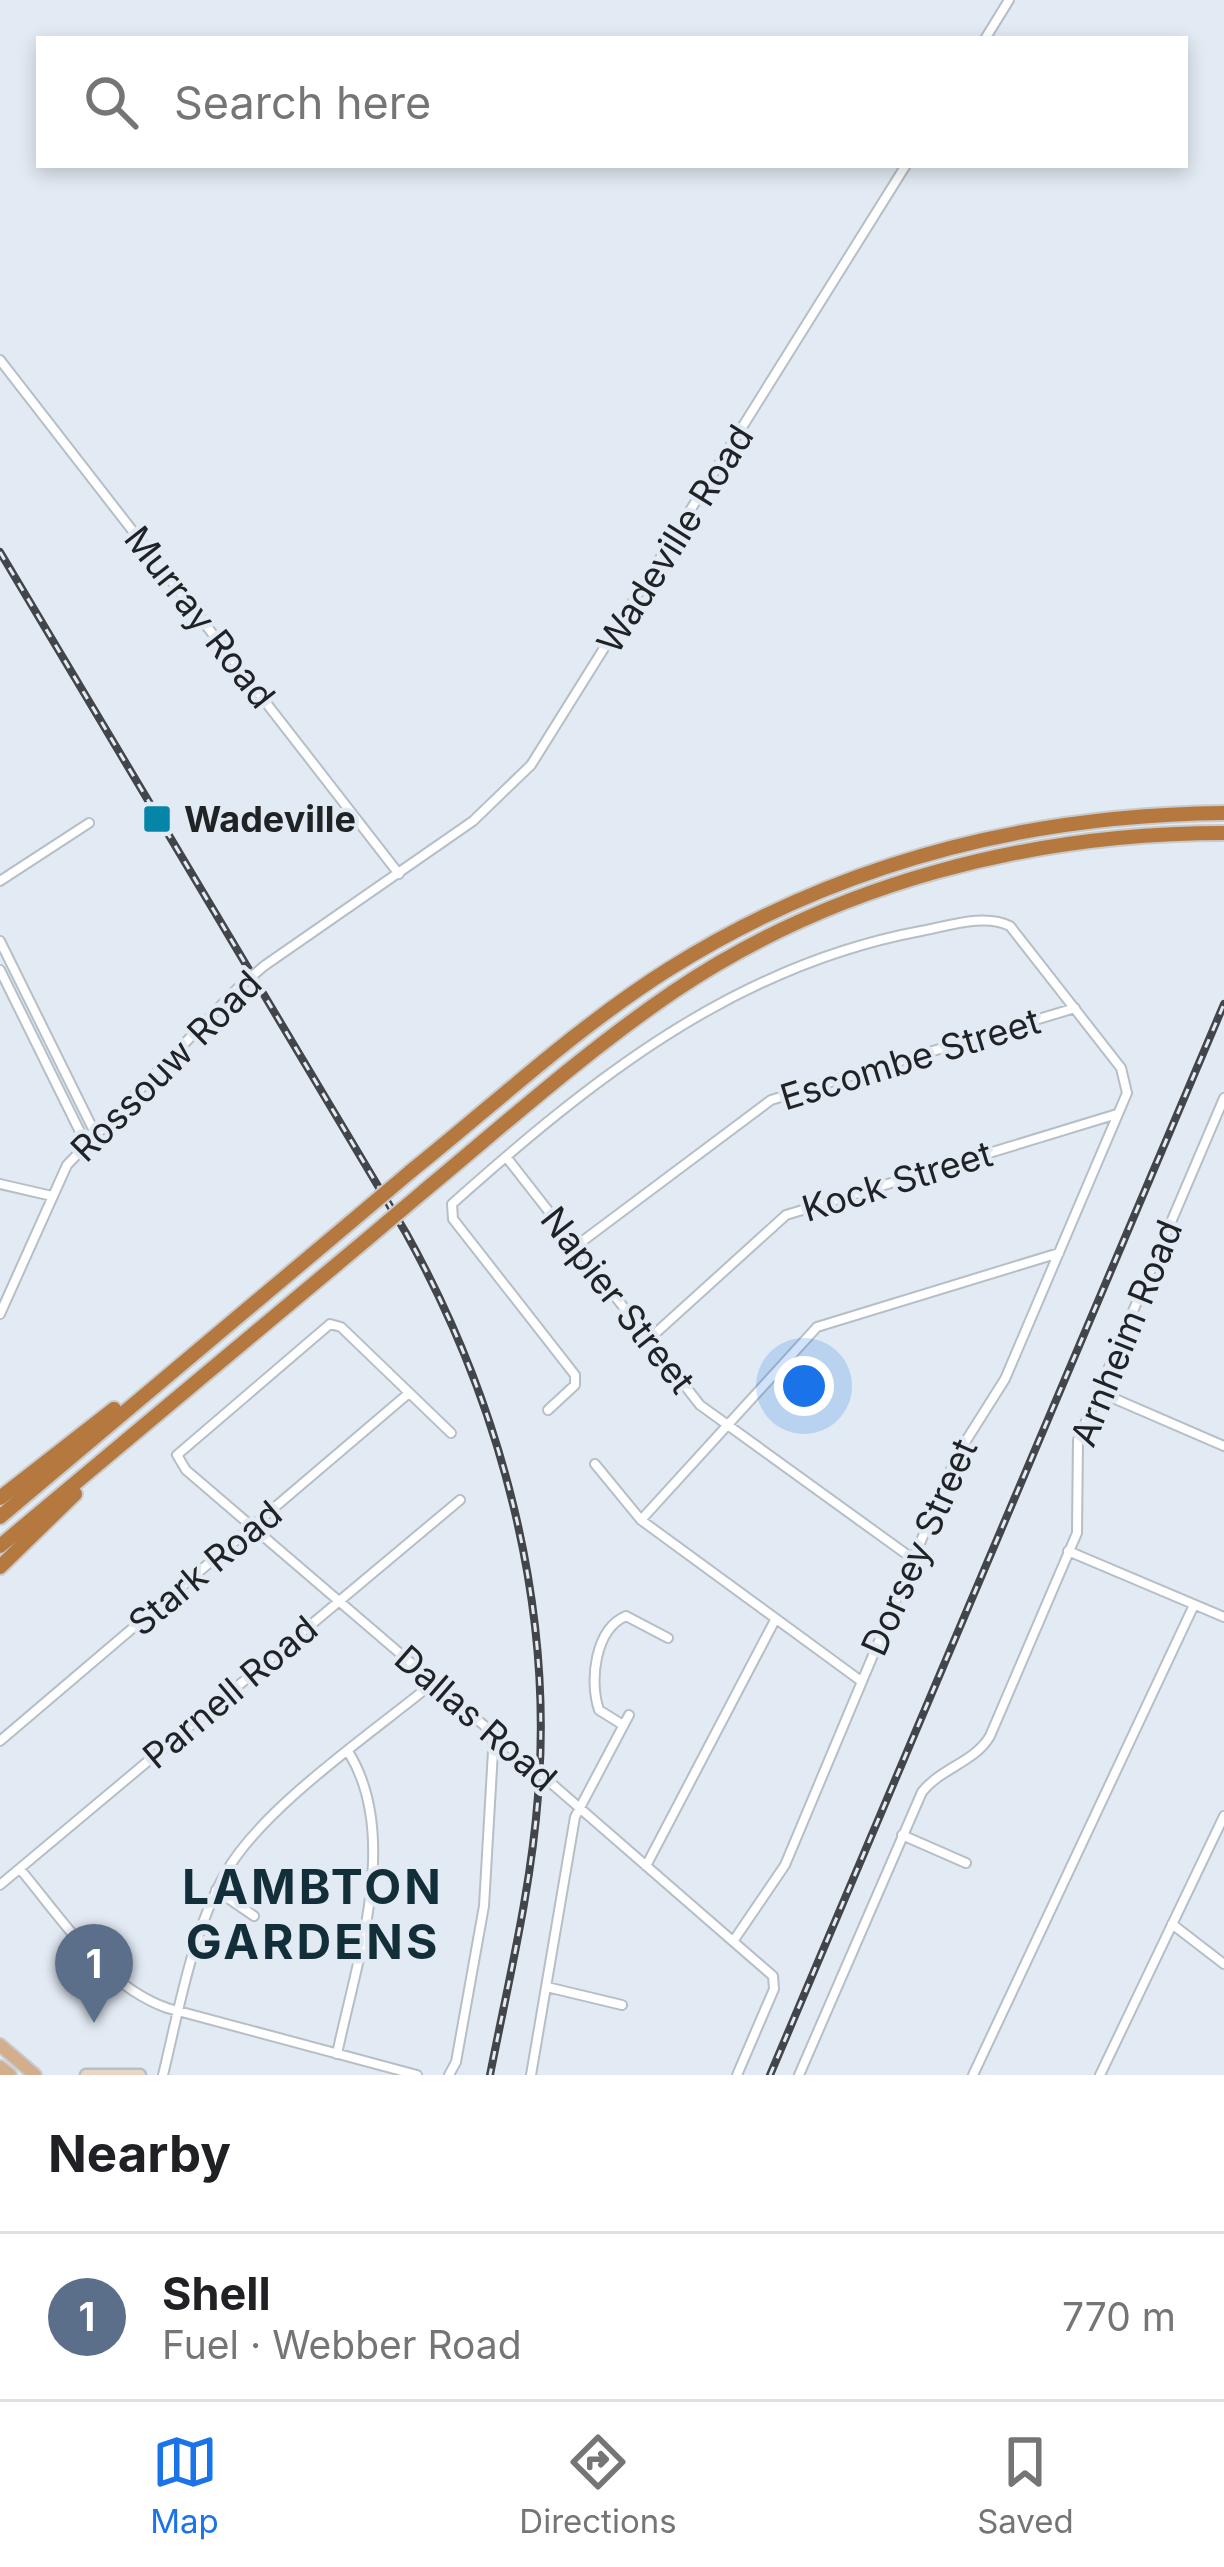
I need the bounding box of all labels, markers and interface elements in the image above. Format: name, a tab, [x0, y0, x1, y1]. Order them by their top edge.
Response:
search box	[36, 36, 1188, 168]
icon: search	[78, 69, 144, 135]
text: Search here	[174, 75, 431, 130]
street label: Wadeville Road	[587, 417, 763, 661]
street label: Murray Road	[115, 517, 285, 717]
place label: Wadeville	[184, 797, 356, 841]
marker: Wadeville	[141, 803, 173, 835]
street label: Rossouw Road	[62, 962, 270, 1170]
street label: Escombe Street	[775, 999, 1045, 1119]
street label: Kock Street	[797, 1131, 998, 1231]
street label: Napier Street	[532, 1198, 705, 1402]
street label: Arnheim Road	[1061, 1214, 1191, 1452]
your location	[774, 1356, 834, 1416]
street label: Dorsey Street	[852, 1432, 986, 1662]
street label: Stark Road	[120, 1491, 290, 1645]
street label: Parnell Road	[134, 1606, 326, 1778]
street label: Dallas Road	[386, 1636, 566, 1800]
district label: LAMBTON GARDENS	[182, 1857, 444, 1971]
pin: 1	[55, 1924, 133, 2023]
text: Nearby	[48, 2123, 231, 2184]
text: Shell	[162, 2266, 271, 2321]
text: 1	[79, 2293, 95, 2340]
text: 770 m	[1062, 2293, 1176, 2340]
text: Fuel · Webber Road	[162, 2321, 522, 2368]
tab: Map	[150, 2429, 219, 2541]
tab: Directions	[519, 2429, 677, 2541]
tab: Saved	[977, 2429, 1074, 2541]

